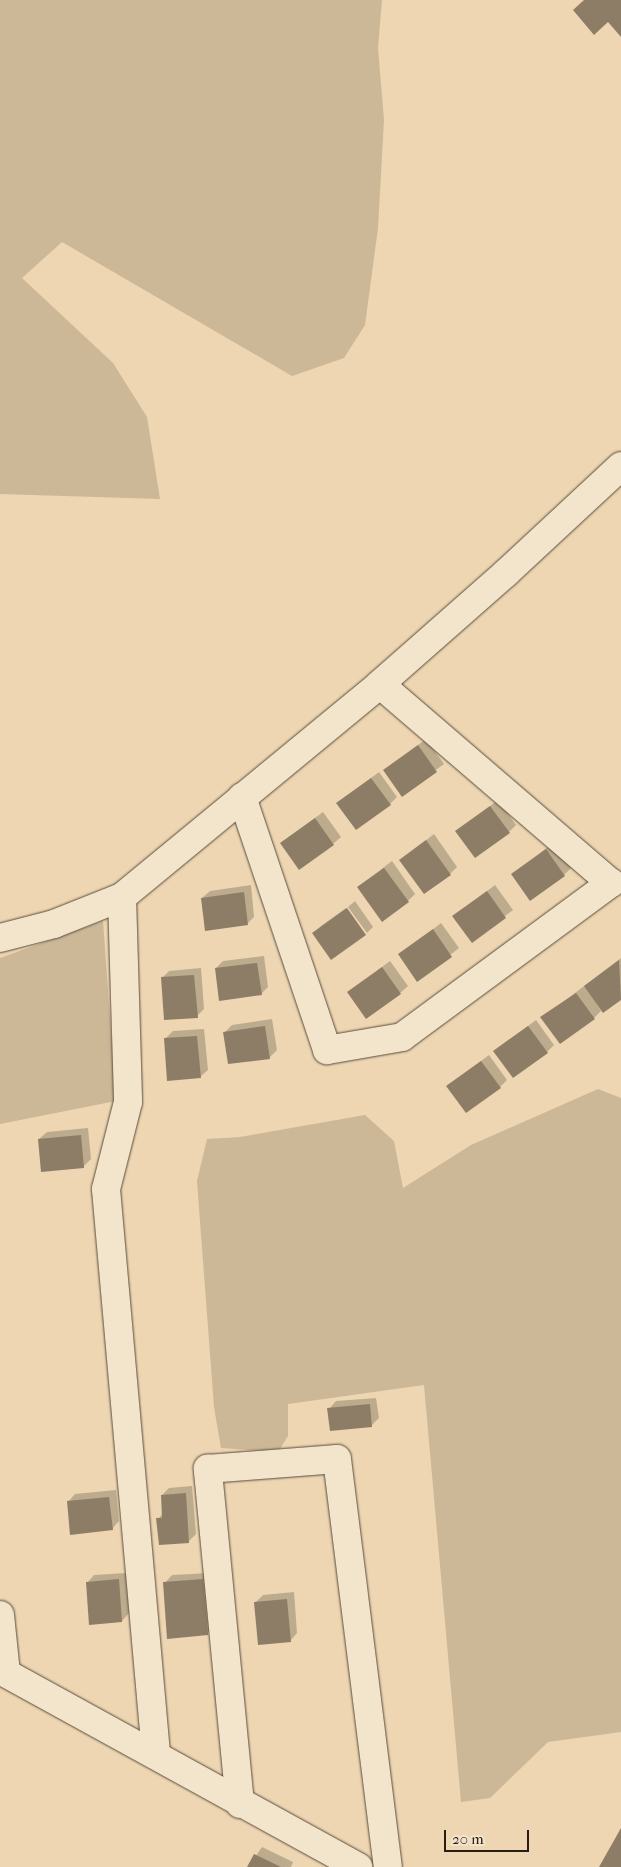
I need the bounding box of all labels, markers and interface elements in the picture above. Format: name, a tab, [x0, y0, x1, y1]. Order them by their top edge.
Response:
scale bar	[446, 1820, 531, 1852]
text: 20 m	[452, 1830, 484, 1848]

